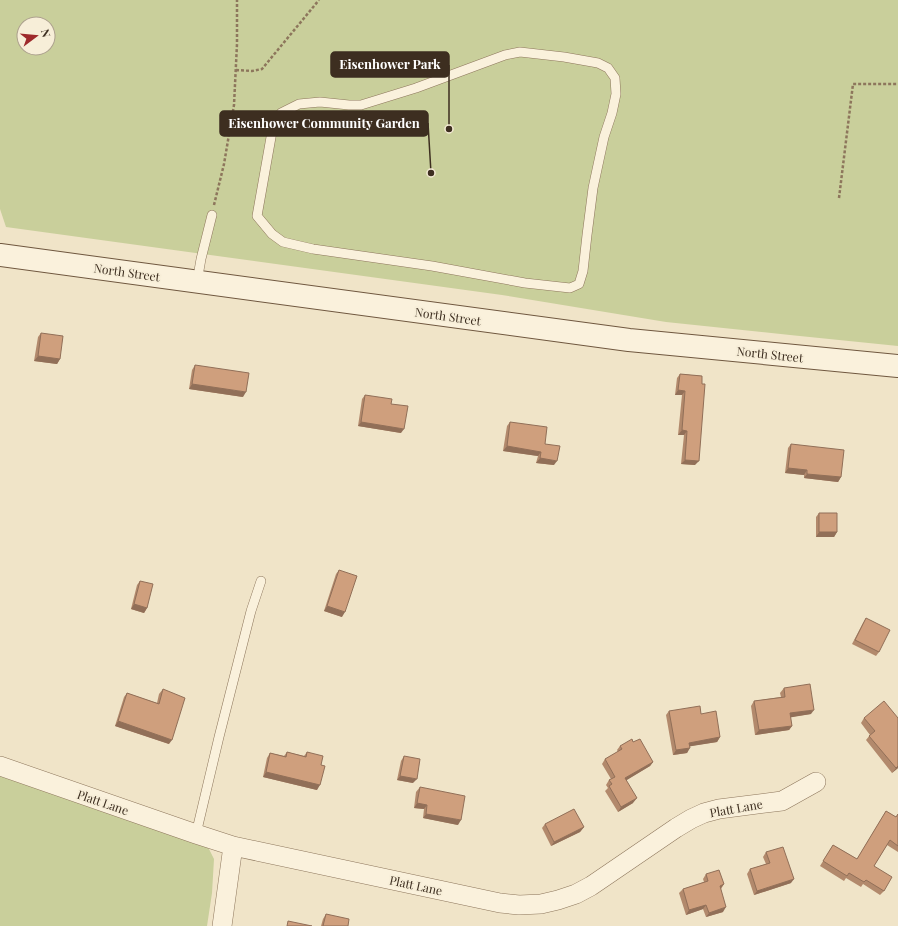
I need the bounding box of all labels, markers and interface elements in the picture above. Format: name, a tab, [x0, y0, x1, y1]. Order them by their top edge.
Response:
north arrow	[16, 16, 56, 56]
text: N	[38, 27, 54, 39]
callout: Eisenhower Park	[331, 52, 449, 77]
text: Eisenhower Park	[339, 55, 441, 72]
callout: Eisenhower Community Garden	[220, 111, 428, 136]
text: Eisenhower Community Garden	[228, 114, 420, 131]
street label: North Street	[93, 259, 162, 285]
street label: North Street	[414, 303, 483, 329]
street label: North Street	[736, 343, 805, 366]
street label: Platt Lane	[75, 786, 131, 818]
street label: Platt Lane	[708, 795, 764, 821]
street label: Platt Lane	[388, 872, 444, 898]

